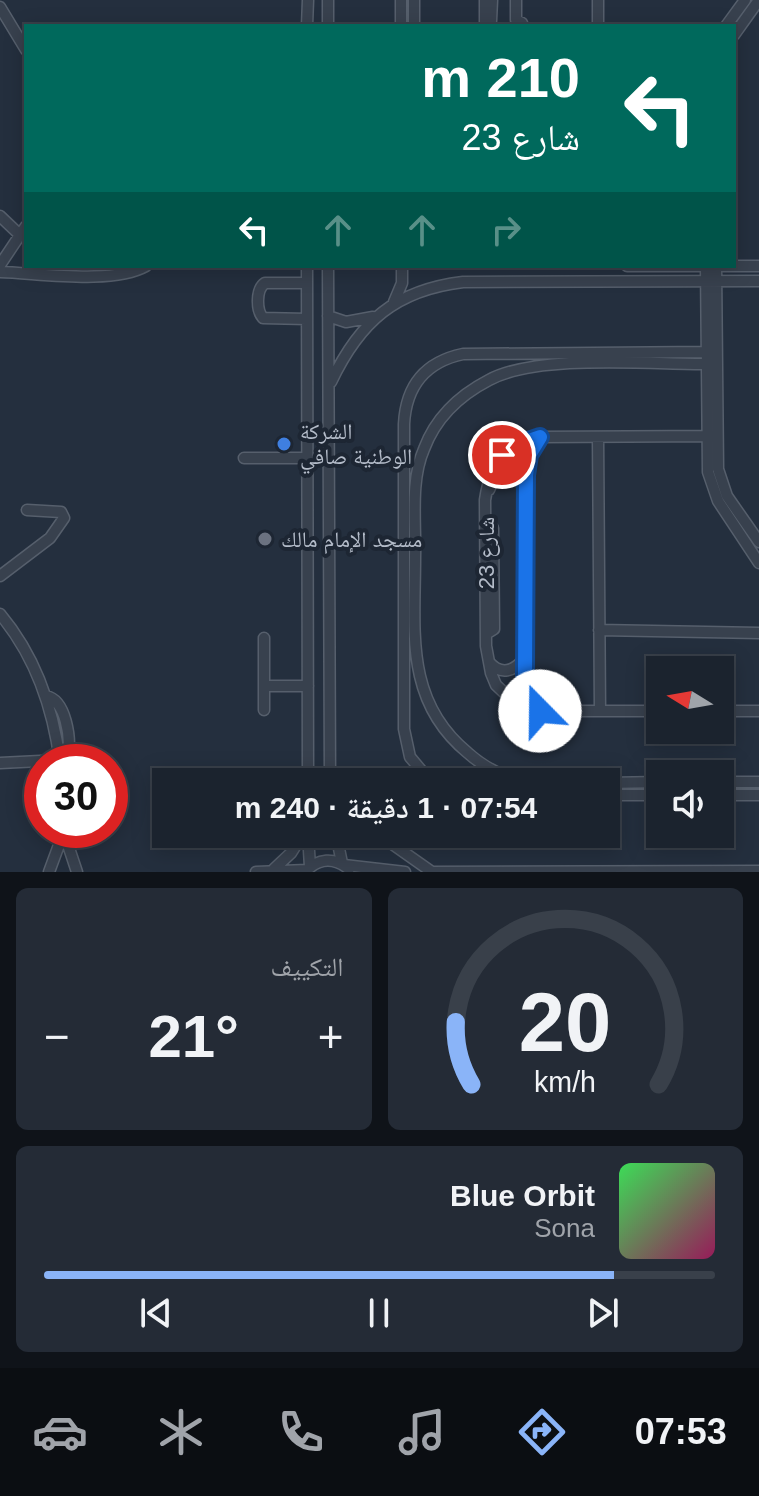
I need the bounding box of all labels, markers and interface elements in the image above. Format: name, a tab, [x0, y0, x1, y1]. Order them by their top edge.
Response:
text: 210 m	[421, 46, 580, 109]
icon: left	[608, 56, 712, 160]
text: شارع 23	[462, 117, 580, 158]
icon: left	[232, 208, 276, 252]
icon: ahead	[316, 208, 360, 252]
icon: ahead	[400, 208, 444, 252]
icon: right	[484, 208, 528, 252]
place label: الشركة الوطنية صافي	[300, 419, 412, 474]
pin	[468, 421, 536, 489]
icon: arrive	[480, 433, 524, 477]
marker: الشركة الوطنية صافي	[275, 435, 293, 453]
street label: شارع 23	[474, 517, 500, 589]
place label: مسجد الإمام مالك	[281, 527, 422, 554]
marker: مسجد الإمام مالك	[256, 530, 274, 548]
north arrow	[646, 656, 734, 744]
map controls	[646, 656, 734, 848]
position arrow	[498, 669, 582, 753]
speed limit sign: 30	[24, 744, 128, 848]
button: sound	[646, 760, 734, 848]
text: 07:54 · 1 دقيقة · 240 m	[235, 791, 537, 824]
text: التكييف	[271, 952, 344, 982]
text: 20	[519, 976, 612, 1069]
text: 21°	[148, 1003, 239, 1070]
text: −	[44, 1012, 70, 1061]
text: +	[318, 1012, 343, 1061]
text: km/h	[534, 1066, 596, 1098]
text: Blue Orbit	[450, 1179, 595, 1212]
text: Sona	[534, 1213, 595, 1243]
icon: previous	[134, 1291, 178, 1335]
icon: pause	[357, 1291, 401, 1335]
icon: next	[581, 1291, 625, 1335]
icon: car	[32, 1404, 88, 1460]
icon: climate	[153, 1404, 209, 1460]
icon: phone	[273, 1404, 329, 1460]
icon: music	[394, 1404, 450, 1460]
icon: directions	[514, 1404, 570, 1460]
text: 07:53	[635, 1411, 727, 1452]

